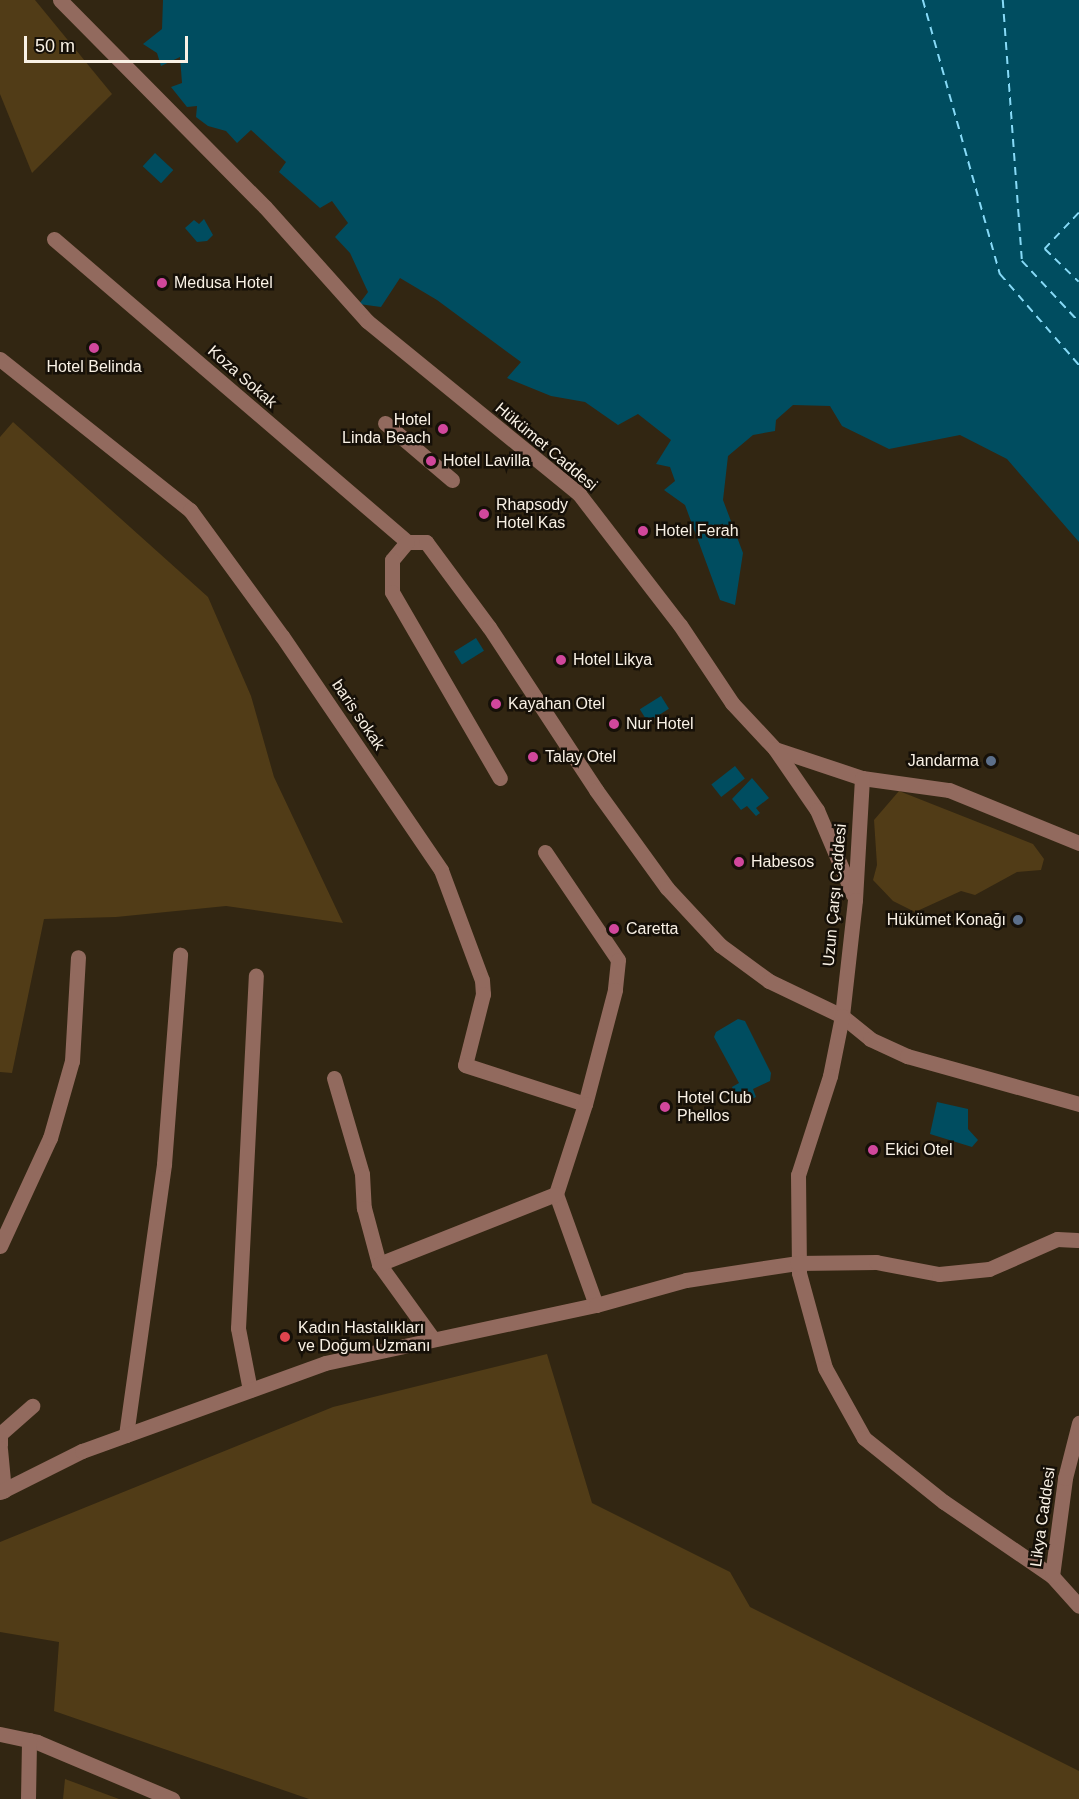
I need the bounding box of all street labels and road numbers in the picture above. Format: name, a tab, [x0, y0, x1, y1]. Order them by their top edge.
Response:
street label: Koza Sokak	[203, 342, 281, 412]
street label: Hükümet Caddesi	[491, 399, 601, 495]
street label: baris sokak	[327, 676, 389, 754]
street label: Uzun Çarşı Caddesi	[819, 823, 851, 967]
street label: Likya Caddesi	[1026, 1466, 1060, 1568]

